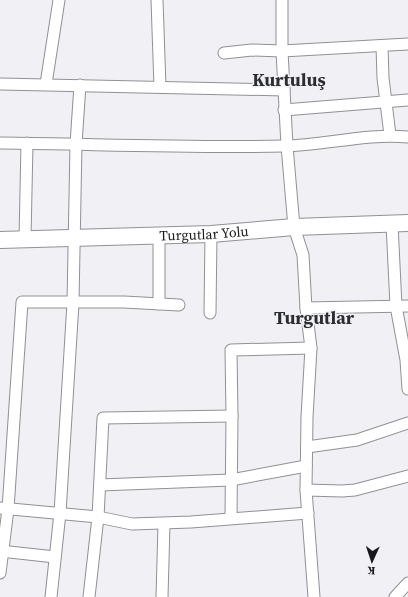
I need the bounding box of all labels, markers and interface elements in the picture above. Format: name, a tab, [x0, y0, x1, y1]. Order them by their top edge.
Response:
district label: Kurtuluş	[252, 67, 326, 92]
street label: Turgutlar Yolu	[159, 221, 249, 245]
district label: Turgutlar	[274, 305, 355, 330]
north arrow	[352, 541, 392, 581]
text: K	[367, 563, 376, 578]

